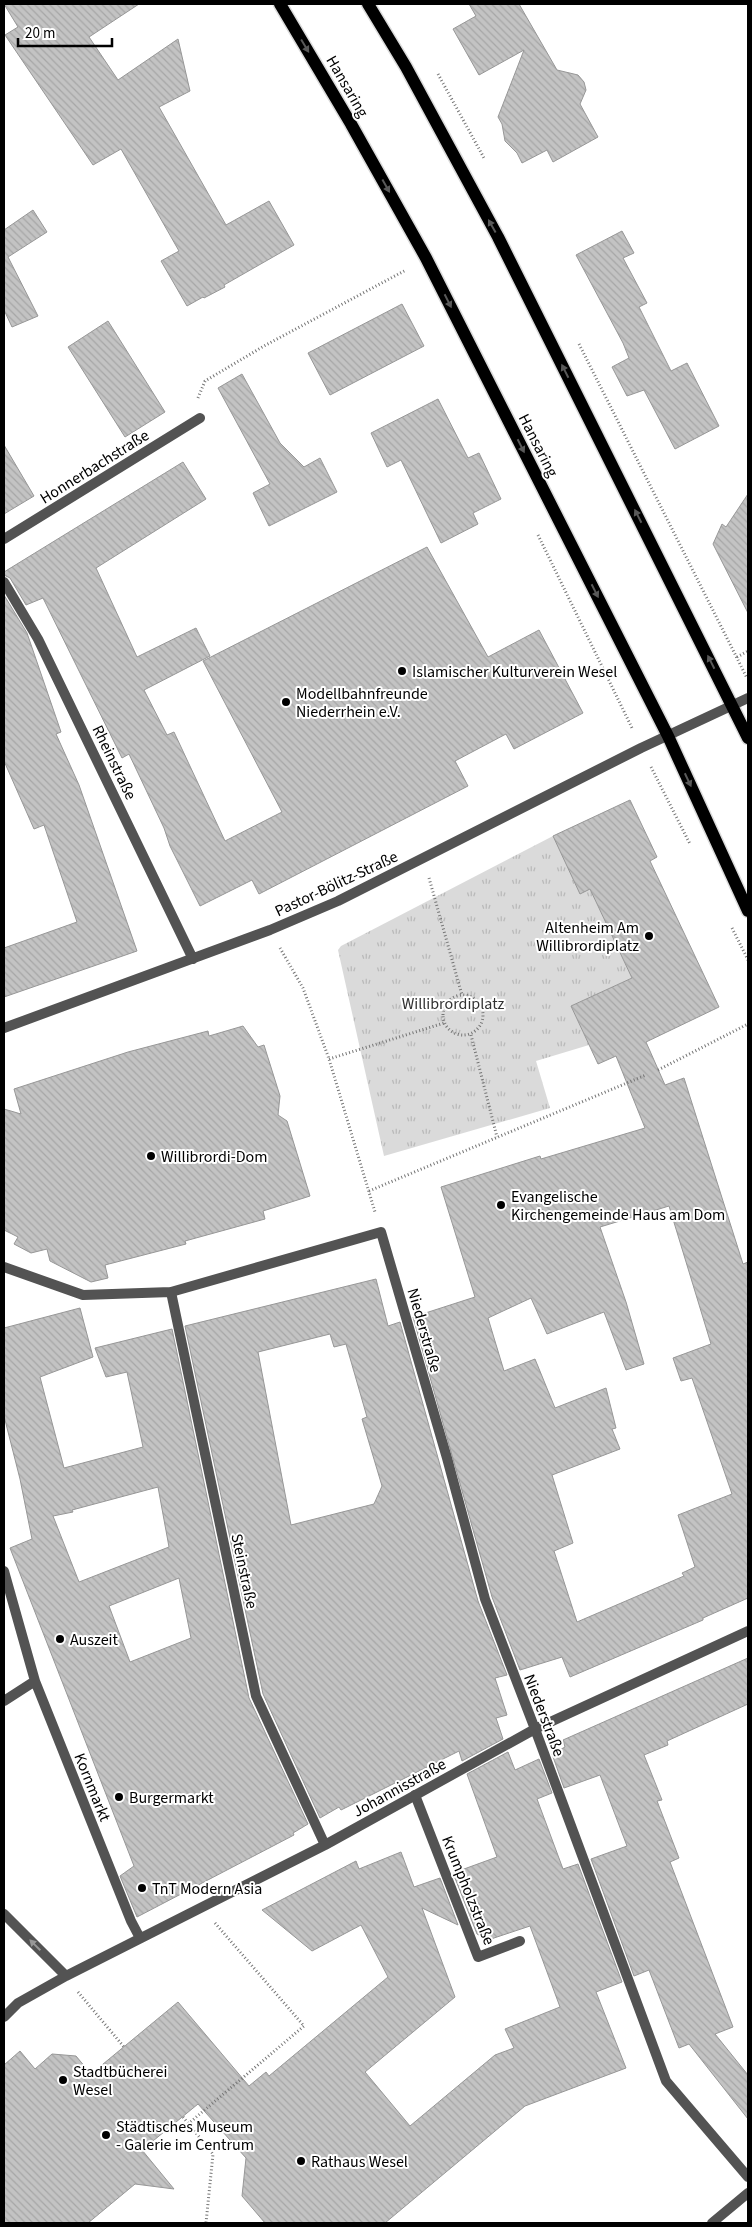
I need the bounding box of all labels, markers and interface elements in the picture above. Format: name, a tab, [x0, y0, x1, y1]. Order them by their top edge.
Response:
scale bar	[18, 15, 111, 47]
text: 20 m	[25, 23, 55, 44]
one-way arrow	[301, 39, 310, 52]
street label: Hansaring	[321, 51, 374, 122]
one-way arrow	[382, 180, 391, 193]
one-way arrow	[488, 219, 496, 233]
one-way arrow	[444, 294, 452, 308]
one-way arrow	[561, 364, 569, 378]
street label: Hansaring	[513, 410, 563, 481]
street label: Honnerbachstraße	[36, 424, 153, 509]
one-way arrow	[518, 439, 526, 453]
one-way arrow	[634, 509, 642, 524]
one-way arrow	[591, 584, 599, 598]
one-way arrow	[707, 654, 715, 669]
place label: Islamischer Kulturverein Wesel	[412, 661, 617, 683]
marker: Islamischer Kulturverein Wesel	[396, 665, 408, 677]
place label: Modellbahnfreunde Niederrhein e.V.	[296, 683, 428, 723]
marker: Modellbahnfreunde Niederrhein e.V.	[280, 696, 292, 708]
street label: Rheinstraße	[87, 721, 142, 804]
one-way arrow	[685, 773, 693, 787]
street label: Pastor-Bölitz-Straße	[271, 846, 402, 922]
place label: Altenheim Am Willibrordiplatz	[536, 917, 639, 957]
marker: Altenheim Am Willibrordiplatz	[643, 930, 655, 942]
park label: Willibrordiplatz	[402, 993, 505, 1015]
place label: Willibrordi-Dom	[161, 1146, 267, 1168]
marker: Willibrordi-Dom	[145, 1150, 157, 1162]
place label: Evangelische Kirchengemeinde Haus am Dom	[511, 1186, 725, 1226]
marker: Evangelische Kirchengemeinde Haus am Dom	[495, 1199, 507, 1211]
street label: Niederstraße	[402, 1286, 447, 1375]
street label: Steinstraße	[225, 1532, 263, 1611]
place label: Auszeit	[70, 1629, 119, 1651]
marker: Auszeit	[54, 1633, 66, 1645]
street label: Niederstraße	[518, 1671, 570, 1760]
street label: Kornmarkt	[68, 1750, 116, 1825]
street label: Johannisstraße	[349, 1753, 450, 1823]
place label: Burgermarkt	[129, 1787, 214, 1809]
marker: Burgermarkt	[113, 1791, 125, 1803]
street label: Krumpholzstraße	[436, 1832, 500, 1948]
place label: TnT Modern Asia	[152, 1878, 262, 1900]
marker: TnT Modern Asia	[136, 1882, 148, 1894]
one-way arrow	[29, 1939, 41, 1951]
place label: Stadtbücherei Wesel	[73, 2061, 167, 2101]
marker: Stadtbücherei Wesel	[57, 2074, 69, 2086]
place label: Städtisches Museum - Galerie im Centrum	[116, 2116, 254, 2156]
marker: Städtisches Museum - Galerie im Centrum	[100, 2129, 112, 2141]
place label: Rathaus Wesel	[311, 2151, 408, 2173]
marker: Rathaus Wesel	[295, 2155, 307, 2167]

